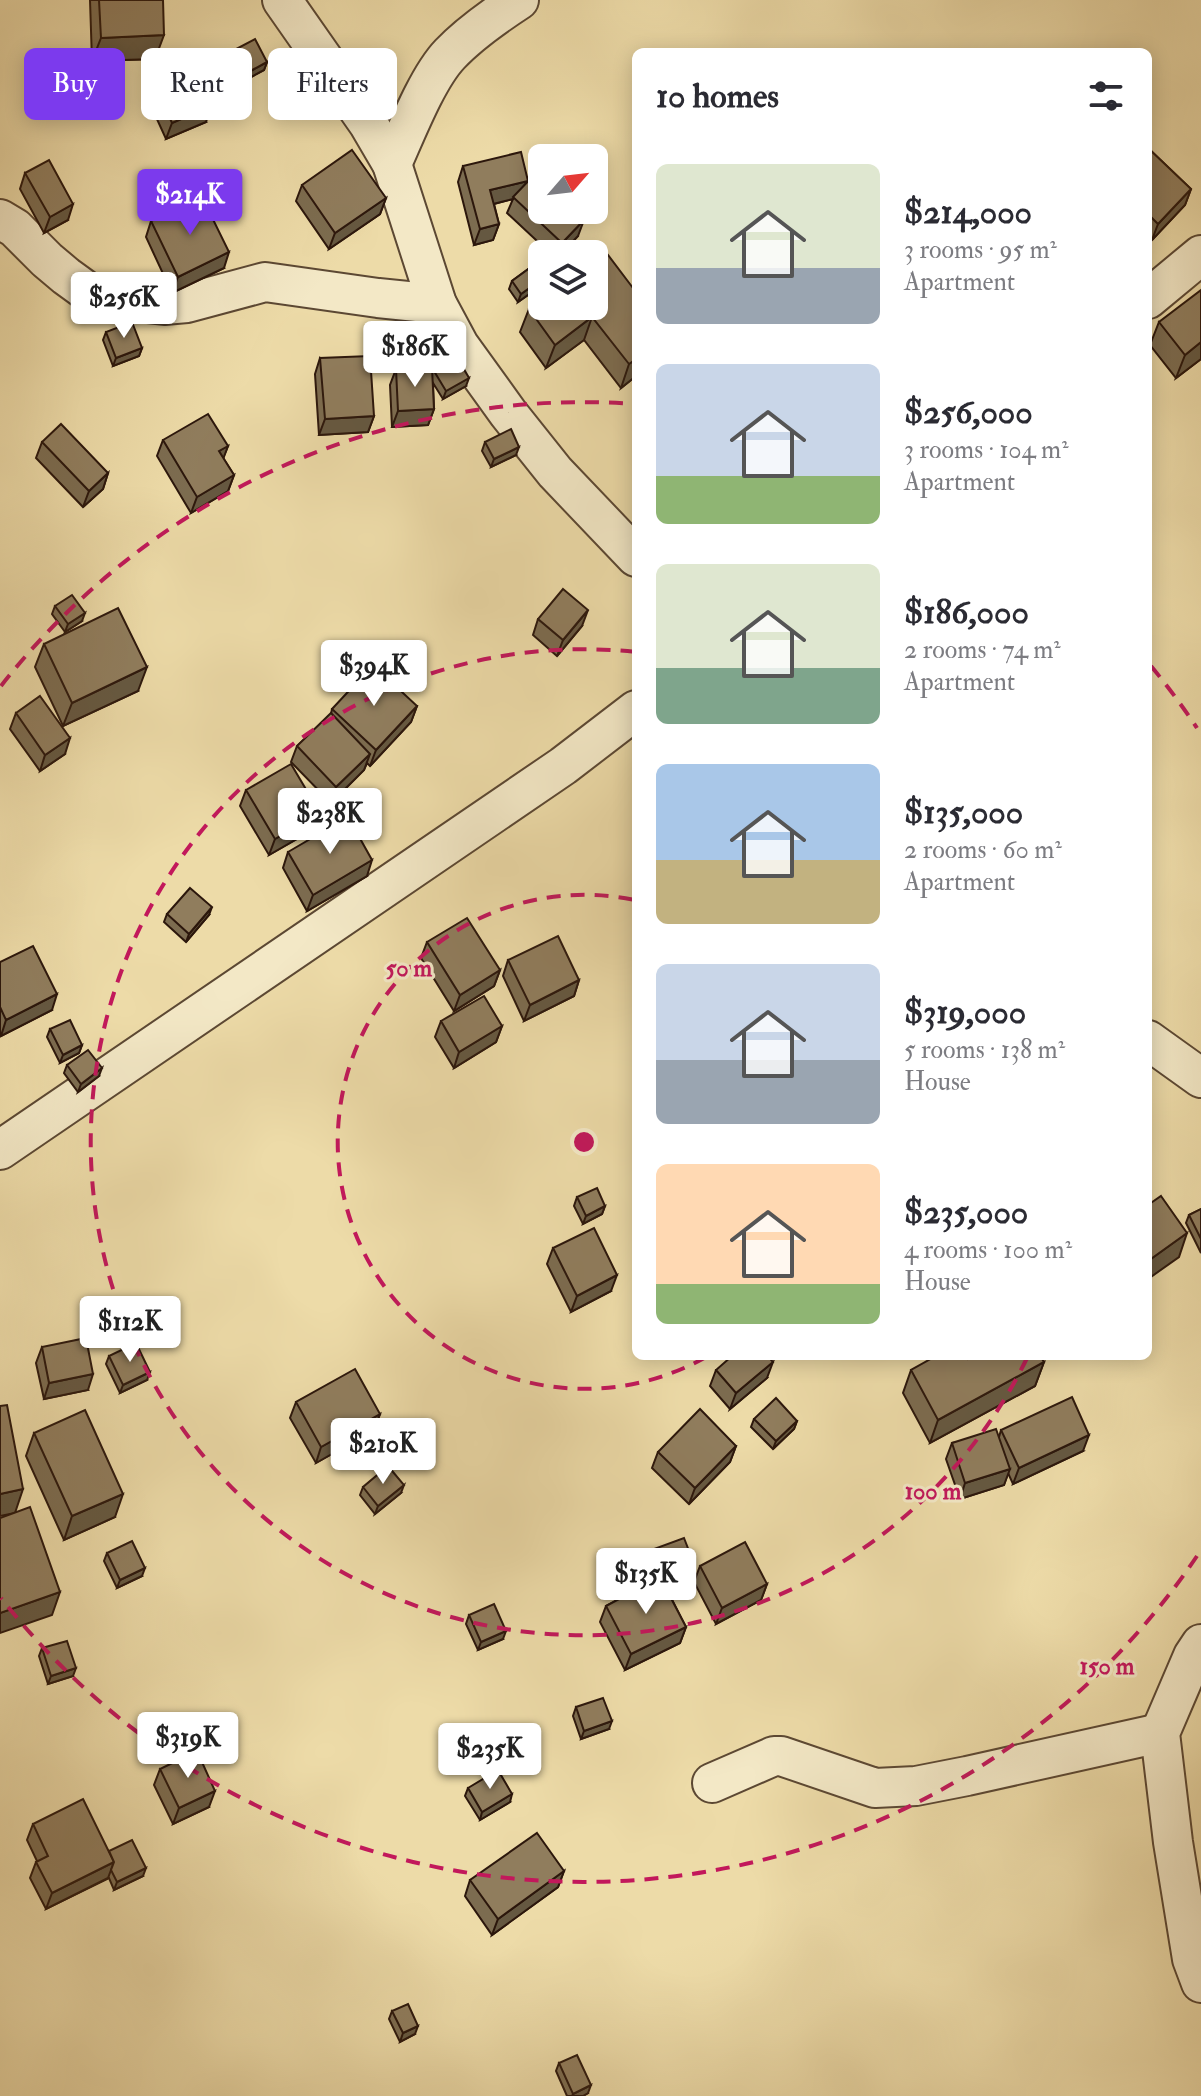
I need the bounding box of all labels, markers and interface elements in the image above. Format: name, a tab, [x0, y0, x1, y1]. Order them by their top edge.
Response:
chip: Buy	[24, 48, 125, 120]
chip: Rent	[141, 48, 252, 120]
chip: Filters	[268, 48, 397, 120]
icon: filters	[1084, 74, 1128, 118]
text: 10 homes	[656, 75, 779, 118]
north arrow	[528, 144, 608, 224]
map controls	[528, 144, 608, 320]
pin: $214K	[134, 169, 246, 237]
text: $214K	[155, 179, 225, 211]
text: $214,000	[904, 191, 1032, 234]
icon: home	[720, 196, 816, 292]
text: 3 rooms · 95 m²	[904, 234, 1057, 266]
button: layers	[528, 240, 608, 320]
text: Apartment	[904, 266, 1015, 298]
pin: $256K	[68, 272, 180, 340]
text: $256K	[89, 282, 159, 314]
pin: $186K	[359, 321, 471, 389]
text: $186K	[381, 331, 449, 363]
text: $256,000	[904, 391, 1033, 434]
icon: home	[720, 396, 816, 492]
text: 3 rooms · 104 m²	[904, 434, 1069, 466]
text: Apartment	[904, 466, 1015, 498]
text: $186,000	[904, 591, 1029, 634]
icon: home	[720, 596, 816, 692]
text: 2 rooms · 74 m²	[904, 634, 1061, 666]
pin: $394K	[318, 640, 430, 708]
text: $394K	[339, 650, 409, 682]
text: Apartment	[904, 666, 1015, 698]
pin: $238K	[274, 788, 386, 856]
text: $135,000	[904, 791, 1023, 834]
icon: home	[720, 796, 816, 892]
text: $238K	[296, 798, 364, 830]
text: 2 rooms · 60 m²	[904, 834, 1062, 866]
text: Apartment	[904, 866, 1015, 898]
text: 50 m	[386, 953, 433, 984]
text: $319,000	[904, 991, 1026, 1034]
icon: home	[720, 996, 816, 1092]
text: 5 rooms · 138 m²	[904, 1034, 1065, 1066]
text: House	[904, 1066, 971, 1098]
centre of rings	[570, 1128, 598, 1156]
text: $235,000	[904, 1191, 1028, 1234]
icon: home	[720, 1196, 816, 1292]
text: 4 rooms · 100 m²	[904, 1234, 1072, 1266]
text: House	[904, 1266, 971, 1298]
pin: $112K	[74, 1296, 186, 1364]
text: $112K	[98, 1306, 162, 1338]
pin: $210K	[327, 1418, 439, 1486]
text: $210K	[349, 1428, 417, 1460]
text: 100 m	[905, 1476, 962, 1507]
pin: $135K	[590, 1548, 702, 1616]
text: $135K	[614, 1558, 678, 1590]
text: 150 m	[1080, 1651, 1135, 1682]
pin: $319K	[132, 1712, 244, 1780]
text: $319K	[155, 1722, 221, 1754]
pin: $235K	[434, 1723, 546, 1791]
text: $235K	[456, 1733, 524, 1765]

